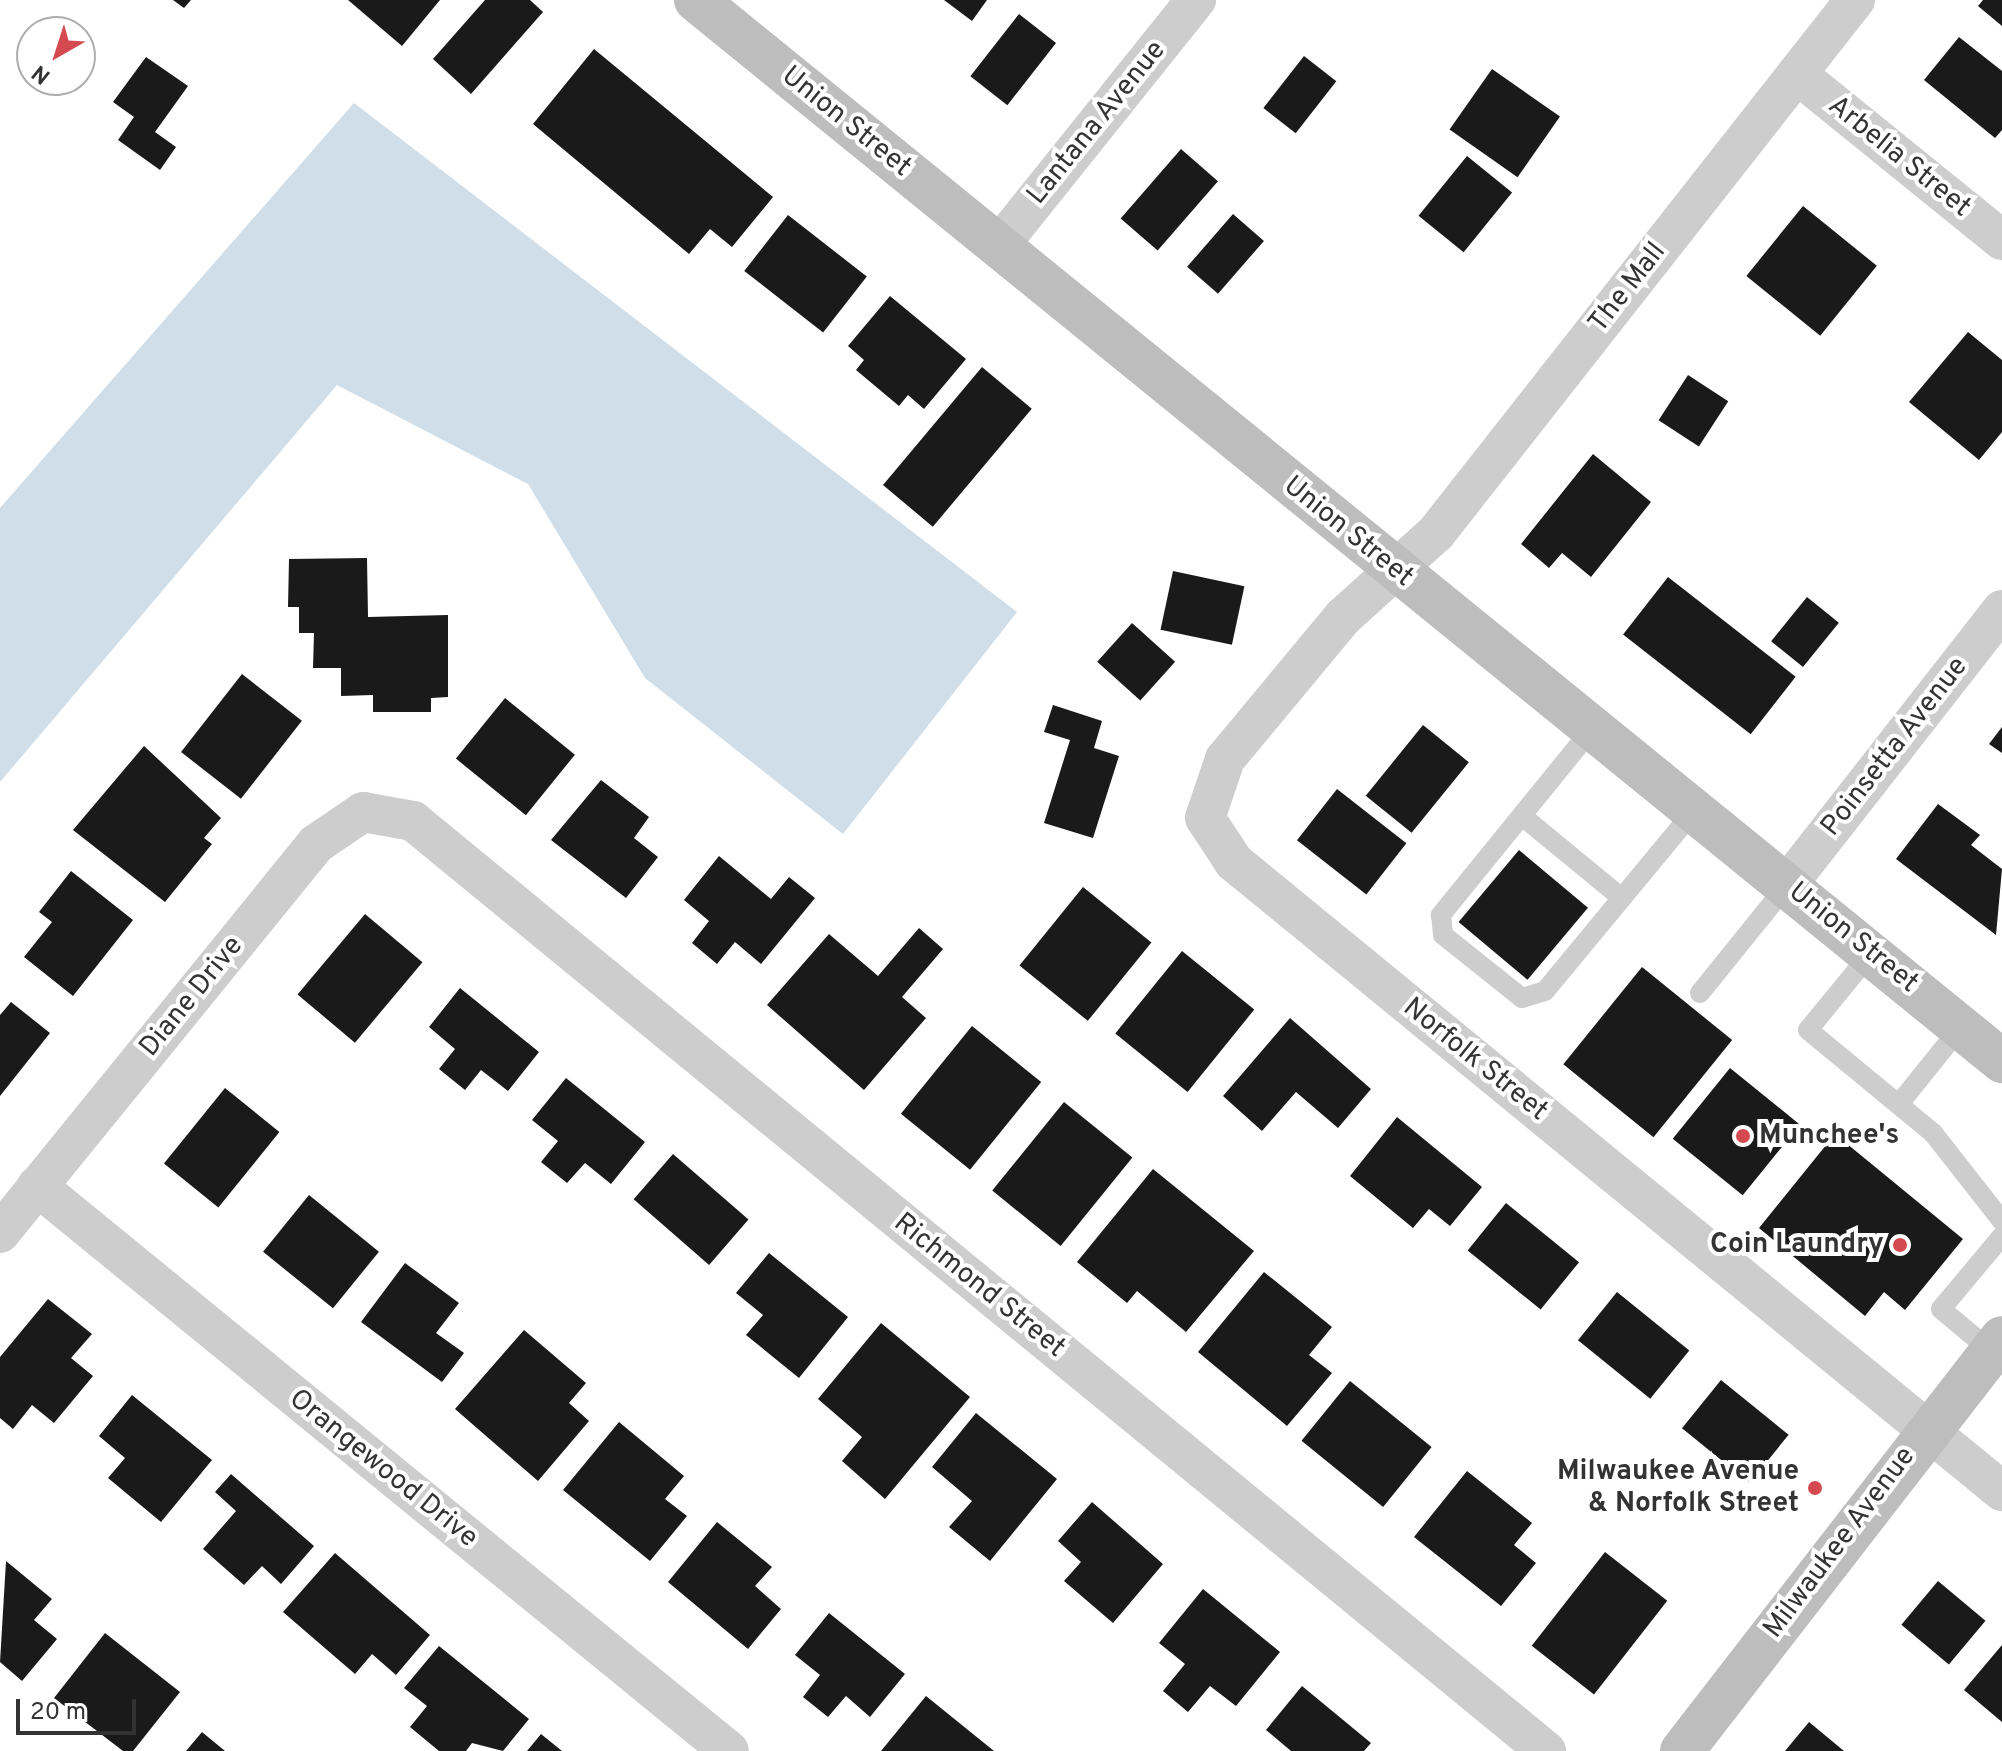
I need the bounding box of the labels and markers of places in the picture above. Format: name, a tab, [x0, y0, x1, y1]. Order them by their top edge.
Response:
place label: Munchee's	[1759, 1119, 1899, 1153]
marker: Munchee's	[1734, 1127, 1752, 1145]
place label: Coin Laundry	[1710, 1228, 1884, 1262]
marker: Coin Laundry	[1891, 1236, 1909, 1254]
place label: Milwaukee Avenue & Norfolk Street	[1556, 1455, 1799, 1521]
marker: Milwaukee Avenue & Norfolk Street	[1806, 1479, 1824, 1497]

